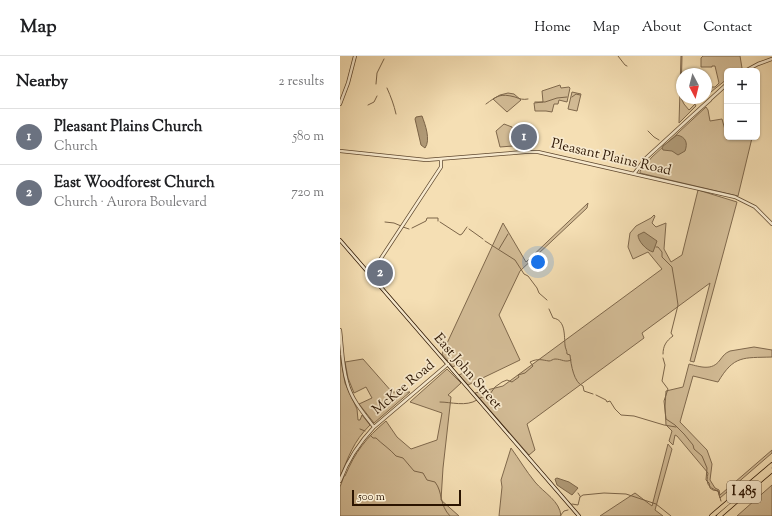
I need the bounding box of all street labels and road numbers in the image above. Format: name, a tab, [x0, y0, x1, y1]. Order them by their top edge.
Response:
street label: Pleasant Plains Road	[549, 134, 673, 182]
street label: East John Street	[428, 329, 506, 415]
street label: McKee Road	[368, 356, 440, 420]
road number: I 485	[727, 481, 761, 503]

